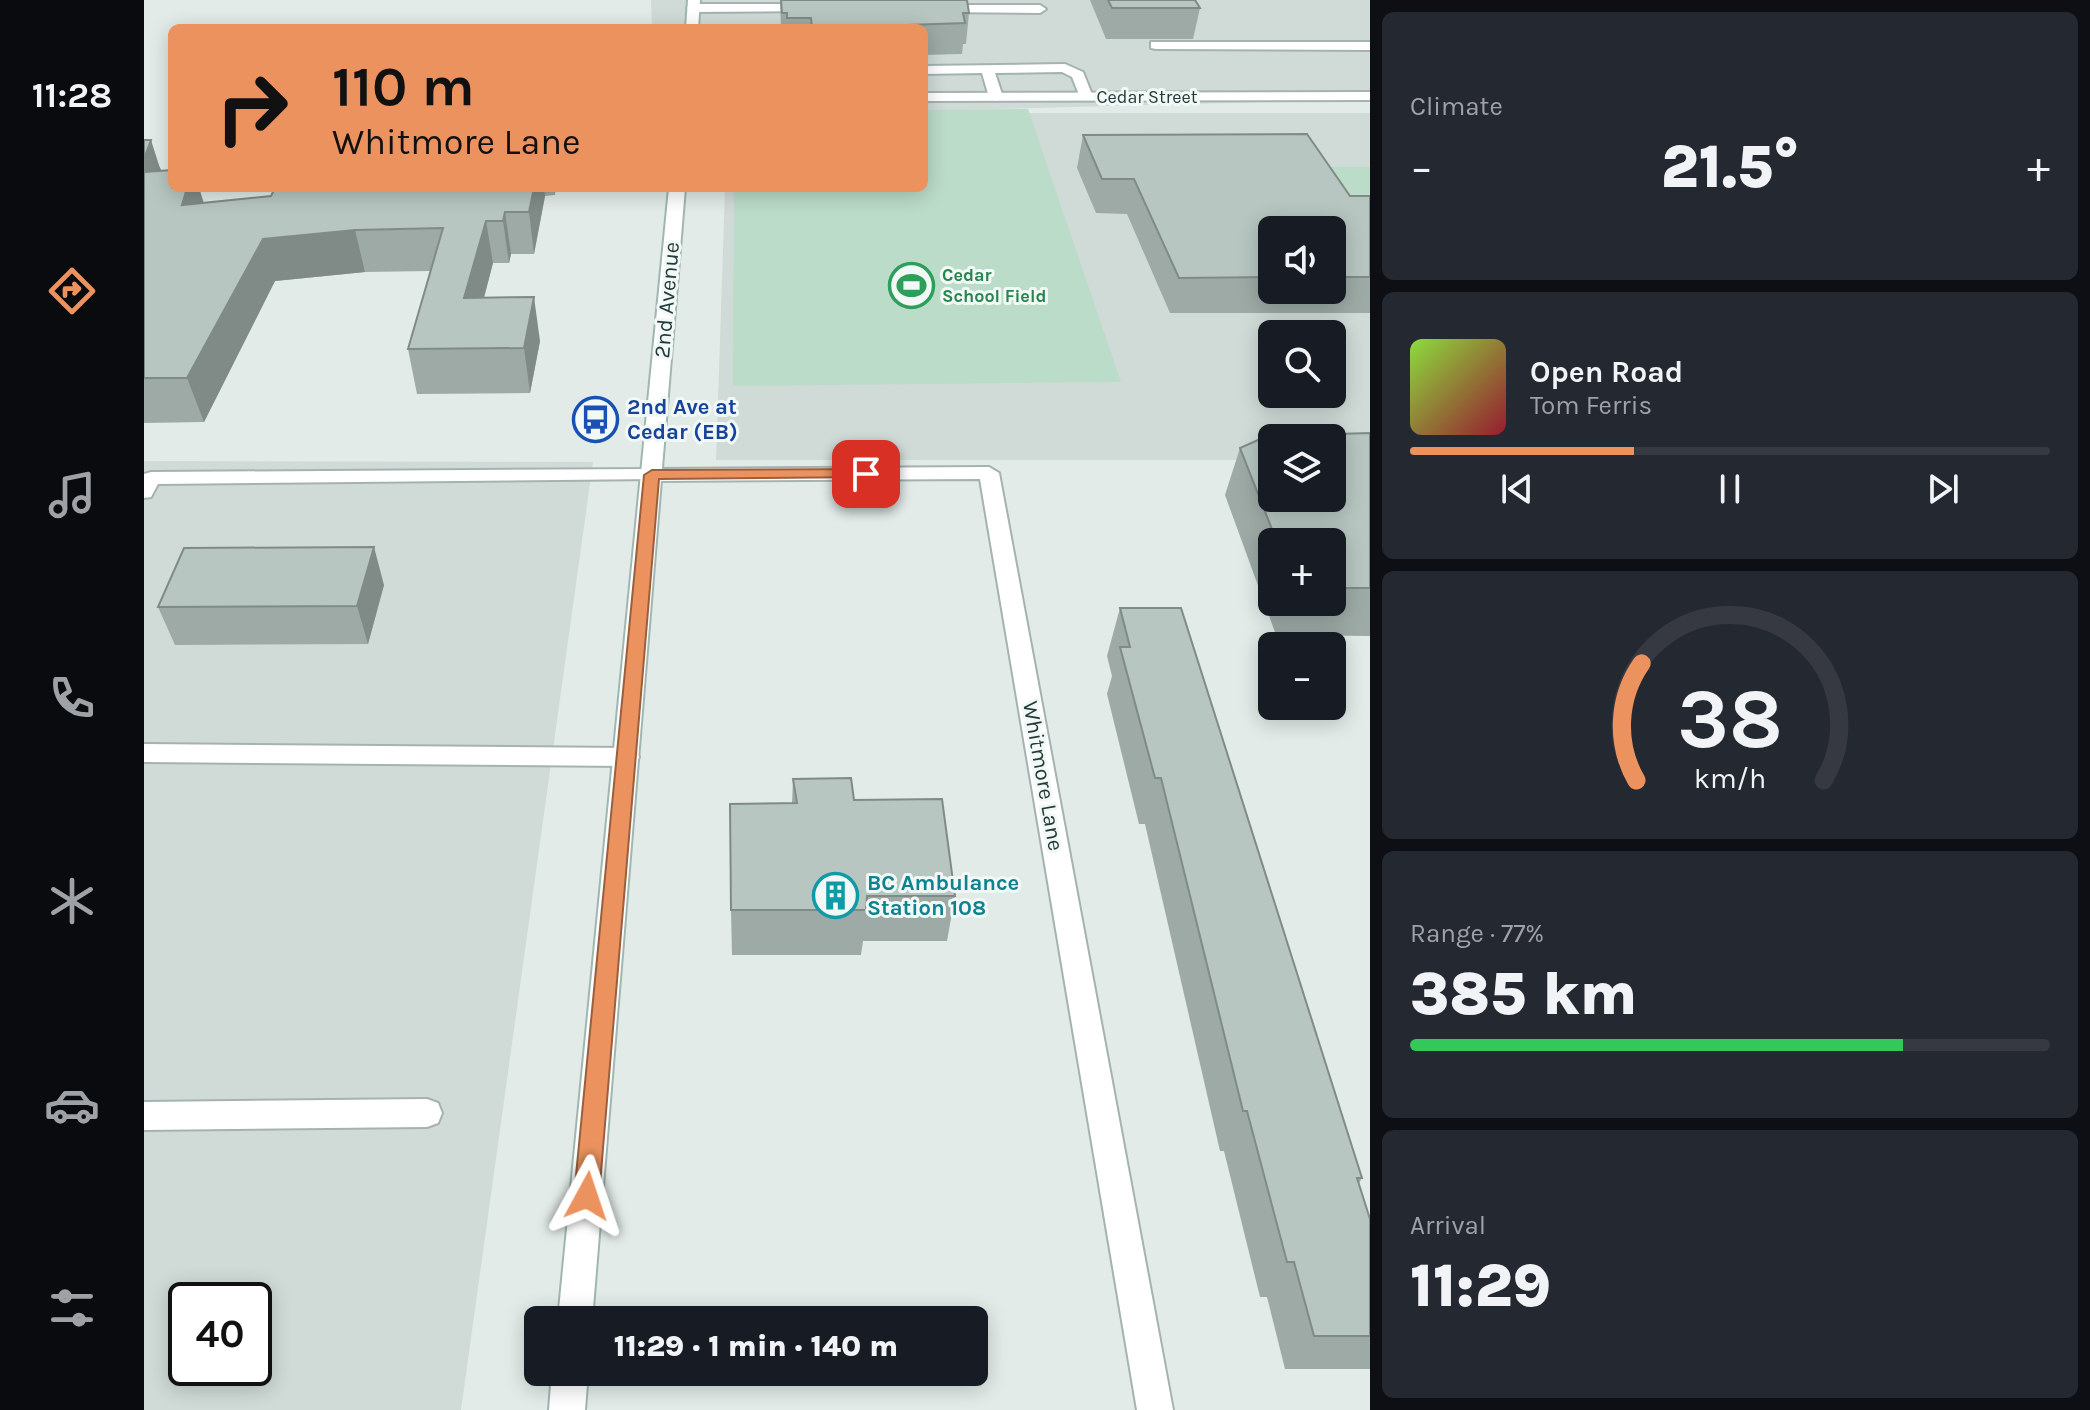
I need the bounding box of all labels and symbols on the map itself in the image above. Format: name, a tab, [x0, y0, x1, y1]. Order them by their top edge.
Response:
street label: Cedar Street	[1096, 86, 1198, 108]
street label: 2nd Avenue	[649, 241, 685, 359]
sports icon: Cedar School Field	[887, 261, 935, 309]
place label: Cedar School Field	[942, 264, 1046, 307]
place label: 2nd Ave at Cedar (EB)	[627, 394, 738, 445]
bus stop icon: 2nd Ave at Cedar (EB)	[572, 396, 620, 444]
pin	[832, 440, 900, 508]
street label: Whitmore Lane	[1017, 699, 1069, 853]
place label: BC Ambulance Station 108	[867, 870, 1019, 921]
building icon: BC Ambulance Station 108	[812, 872, 860, 920]
position arrow	[545, 1154, 629, 1238]
speed limit sign: 40	[168, 1282, 272, 1386]

